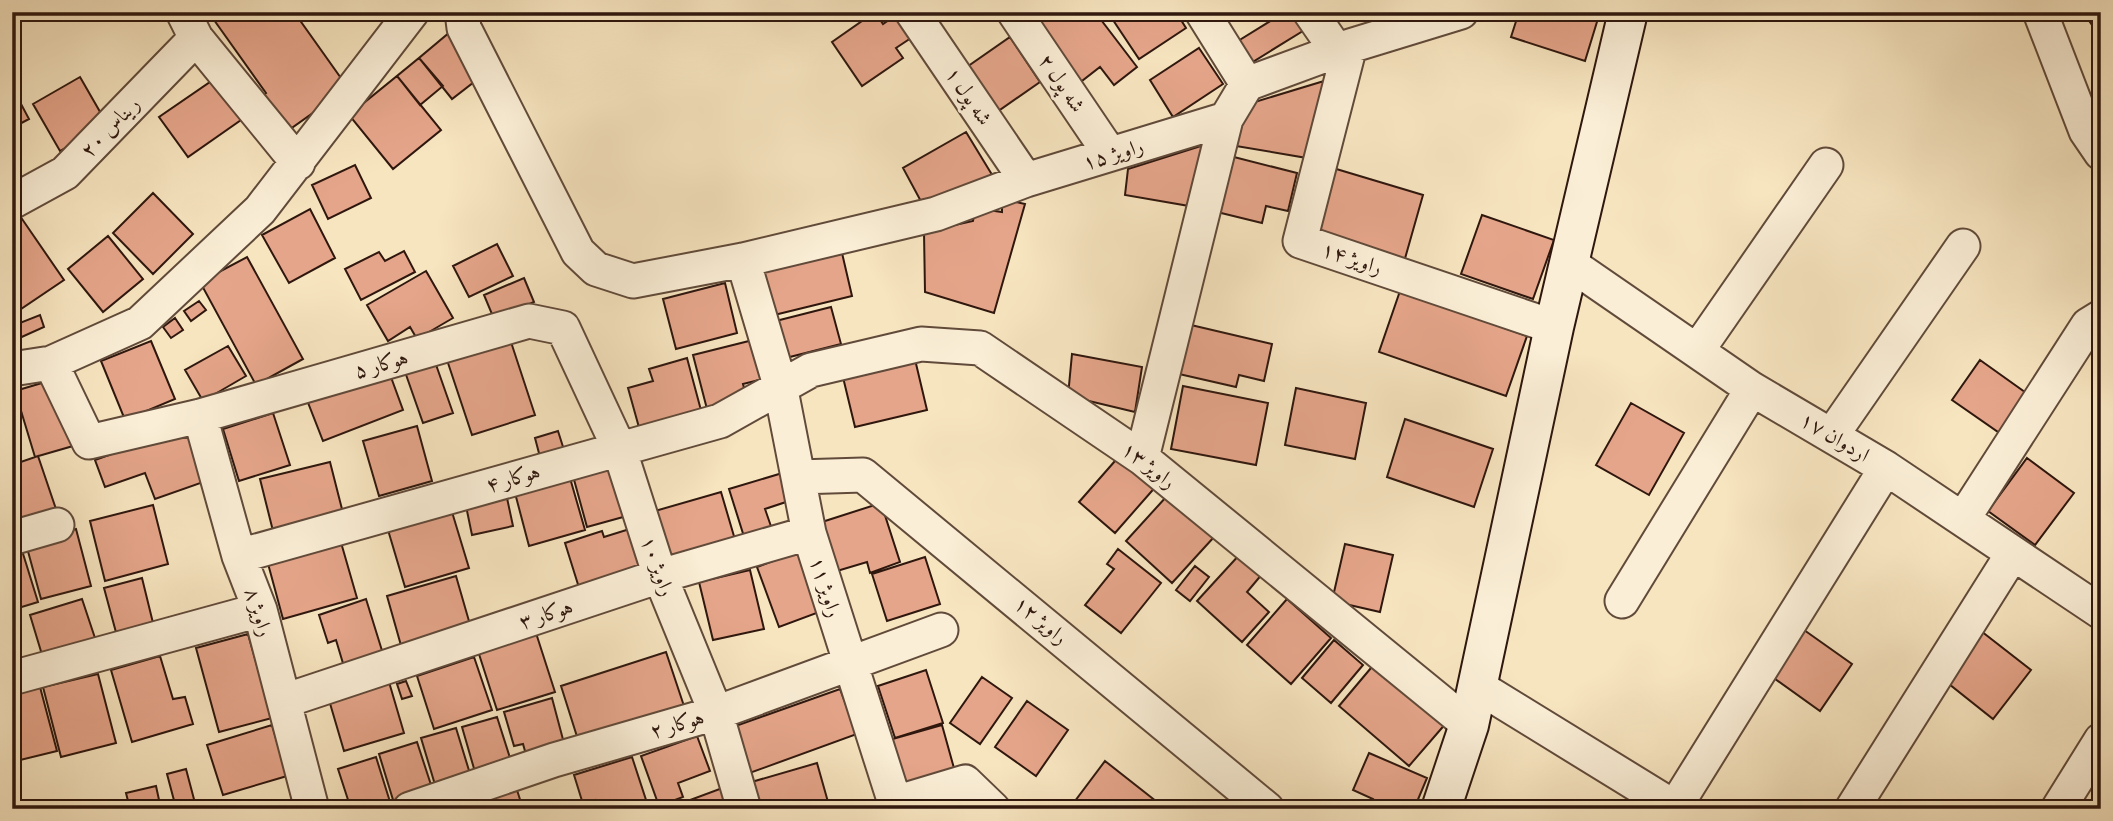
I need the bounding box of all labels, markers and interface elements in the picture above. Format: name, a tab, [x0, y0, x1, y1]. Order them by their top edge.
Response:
street label: شه پول ۲	[1031, 49, 1091, 118]
street label: شه پول ۱	[938, 62, 998, 131]
street label: ریناس ۲۰	[75, 91, 145, 163]
street label: راویژ ۱۵	[1079, 132, 1147, 176]
street label: راویژ ۱۴	[1318, 236, 1386, 280]
street label: هوکار ۵	[351, 344, 411, 384]
street label: اردوان ۱۷	[1796, 406, 1874, 468]
street label: راویژ ۱۳	[1117, 436, 1181, 494]
street label: هوکار ۴	[483, 458, 543, 498]
street label: راویژ ۱۰	[635, 532, 681, 600]
street label: راویژ ۱۱	[804, 553, 848, 621]
street label: راویژ ۸	[239, 584, 279, 640]
street label: راویژ ۱۲	[1009, 590, 1073, 650]
street label: هوکار ۳	[516, 593, 576, 635]
street label: هوکار ۲	[647, 704, 707, 744]

